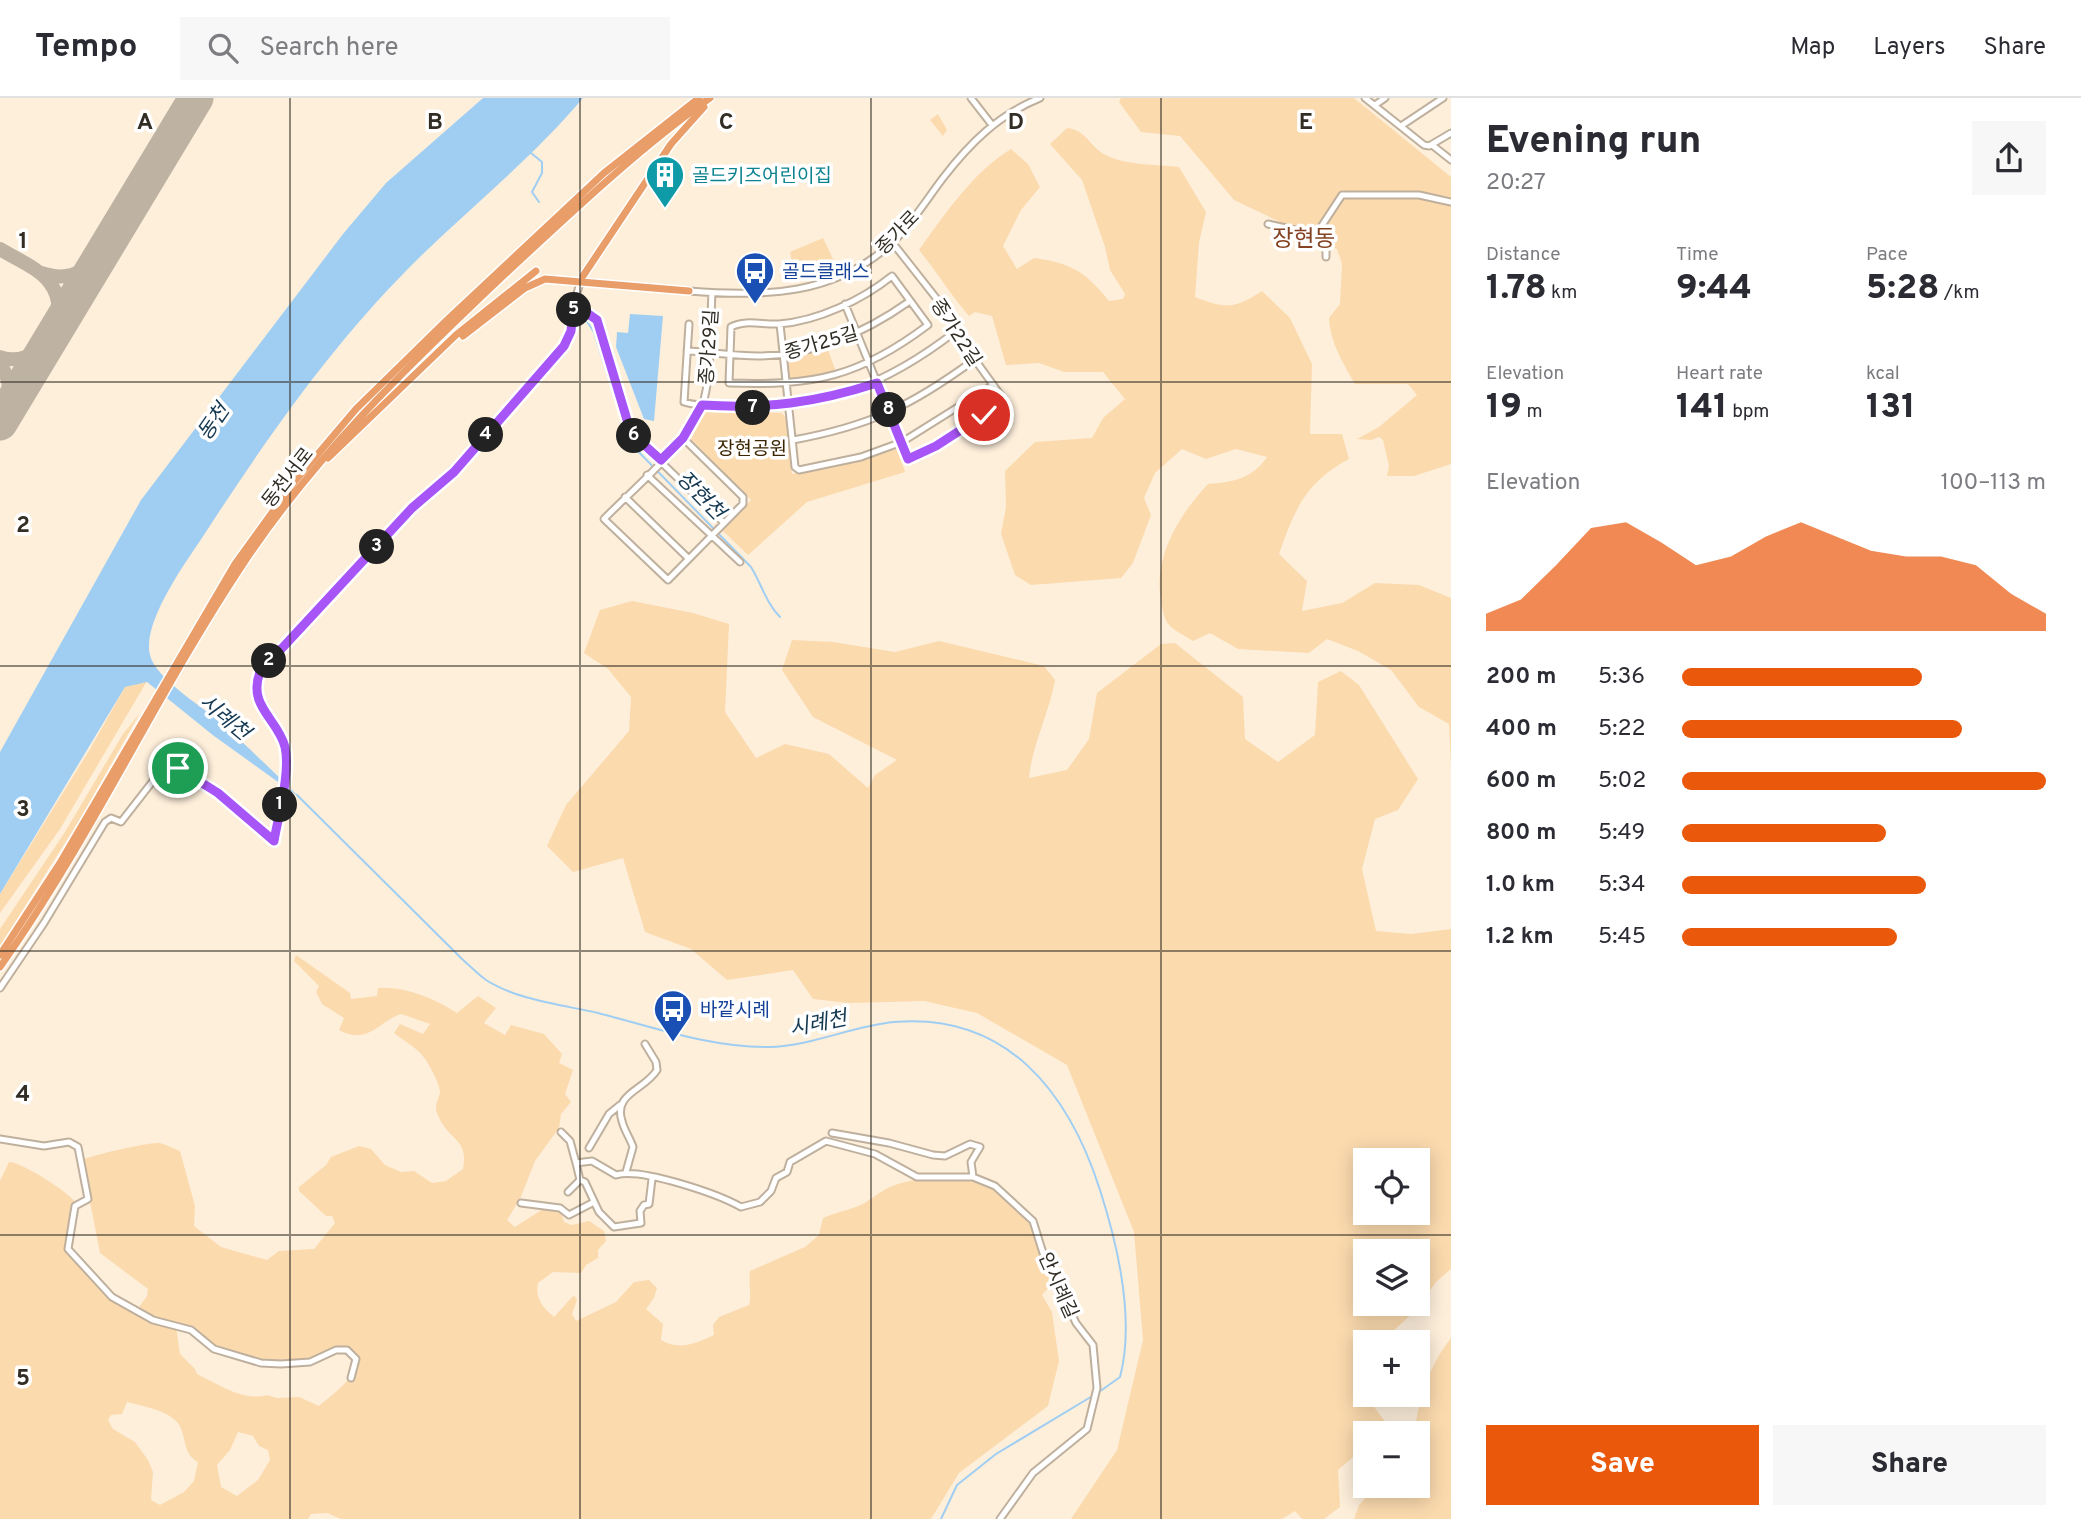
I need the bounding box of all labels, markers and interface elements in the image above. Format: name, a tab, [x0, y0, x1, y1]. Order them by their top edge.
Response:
search box	[180, 17, 670, 80]
text: Tempo	[35, 27, 138, 69]
icon: search	[204, 29, 242, 67]
text: Search here	[260, 32, 398, 65]
text: Map	[1790, 33, 1835, 63]
text: Layers	[1873, 33, 1945, 63]
text: Share	[1983, 33, 2046, 63]
text: A	[137, 109, 153, 138]
text: B	[427, 109, 443, 138]
text: C	[719, 109, 733, 138]
text: D	[1008, 109, 1024, 138]
text: E	[1299, 109, 1313, 138]
text: Evening run	[1486, 118, 1701, 167]
button: share	[1972, 121, 2046, 195]
building icon: 골드키즈어린이집	[644, 154, 686, 209]
place label: 골드키즈어린이집	[692, 165, 832, 189]
text: 20:27	[1486, 169, 1546, 198]
street label: 종가로	[872, 206, 925, 261]
district label: 장현동	[1272, 226, 1336, 255]
text: 1	[18, 228, 28, 257]
text: Distance	[1486, 243, 1561, 267]
text: Time	[1676, 243, 1719, 267]
text: Pace	[1866, 243, 1908, 267]
bus stop icon: 골드클래스	[734, 250, 776, 305]
place label: 골드클래스	[782, 261, 869, 285]
text: 1.78	[1486, 267, 1547, 311]
text: 9:44	[1676, 267, 1752, 311]
text: 5:28	[1866, 267, 1940, 311]
text: km	[1547, 281, 1577, 305]
text: /km	[1940, 281, 1980, 305]
pin: 5	[556, 292, 592, 328]
street label: 종가22길	[925, 295, 986, 371]
text: 5	[568, 297, 579, 321]
street label: 종가29길	[695, 309, 725, 386]
street label: 종가25길	[782, 322, 861, 366]
text: Elevation	[1486, 362, 1564, 386]
text: Heart rate	[1676, 362, 1763, 386]
text: kcal	[1866, 362, 1900, 386]
pin	[954, 385, 1014, 445]
text: 19	[1486, 386, 1522, 430]
text: 141	[1676, 386, 1728, 430]
text: 131	[1866, 386, 1916, 430]
pin: 7	[736, 390, 770, 426]
pin: 8	[872, 392, 906, 428]
text: 7	[747, 395, 758, 419]
icon: check	[965, 396, 1003, 434]
water label: 동천	[192, 397, 238, 446]
text: 8	[883, 397, 894, 421]
text: m	[1522, 400, 1543, 424]
text: bpm	[1728, 400, 1769, 424]
pin: 4	[468, 418, 504, 452]
pin: 6	[616, 418, 652, 454]
text: 4	[479, 422, 492, 446]
text: 6	[628, 423, 639, 447]
park label: 장현공원	[717, 438, 787, 462]
street label: 동천서로	[258, 443, 320, 513]
water label: 장현천	[670, 466, 732, 528]
text: Elevation	[1486, 469, 1581, 498]
text: 100–113 m	[1940, 469, 2046, 498]
text: 2	[16, 512, 30, 541]
pin: 3	[360, 530, 394, 564]
text: 3	[371, 534, 382, 558]
pin: 2	[252, 644, 286, 678]
text: 2	[263, 648, 274, 672]
text: 200 m	[1486, 663, 1556, 692]
text: 5:36	[1598, 663, 1645, 692]
water label: 시례천	[193, 689, 257, 749]
text: 400 m	[1486, 715, 1557, 744]
text: 5:22	[1598, 715, 1646, 744]
pin	[148, 738, 208, 798]
icon: arrive	[159, 749, 197, 787]
text: 600 m	[1486, 767, 1556, 796]
text: 5:02	[1598, 767, 1646, 796]
pin: 1	[262, 788, 298, 822]
text: 1	[276, 792, 283, 816]
text: 3	[16, 796, 30, 825]
text: 800 m	[1486, 819, 1556, 848]
text: 5:49	[1598, 819, 1645, 848]
text: 1.0 km	[1486, 871, 1555, 900]
text: 5:34	[1598, 871, 1646, 900]
text: 1.2 km	[1486, 923, 1554, 952]
text: 5:45	[1598, 923, 1646, 952]
bus stop icon: 바깥시례	[652, 988, 694, 1043]
place label: 바깥시례	[700, 999, 770, 1023]
water label: 시례천	[787, 1005, 852, 1043]
text: 4	[16, 1081, 30, 1110]
map controls	[1353, 1148, 1430, 1498]
button: locate	[1353, 1148, 1430, 1225]
button: layers	[1353, 1239, 1430, 1316]
street label: 안시례길	[1032, 1249, 1082, 1323]
button: +	[1353, 1330, 1430, 1407]
text: 5	[16, 1365, 30, 1394]
button: −	[1353, 1421, 1430, 1498]
button: Save	[1486, 1425, 1759, 1505]
button: Share	[1773, 1425, 2046, 1505]

